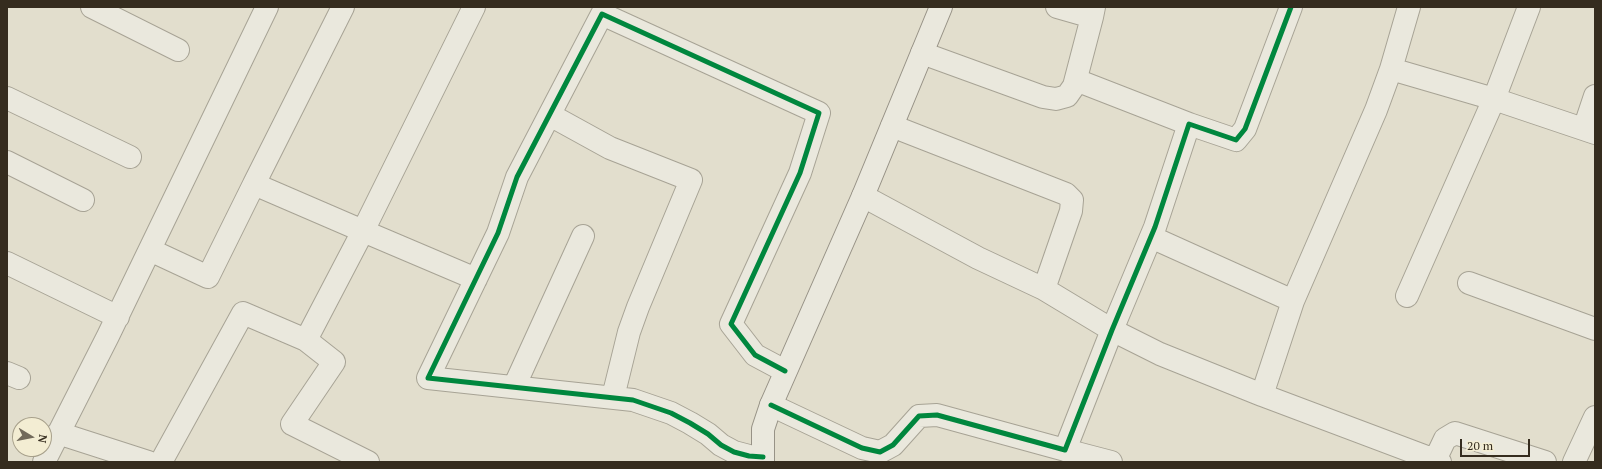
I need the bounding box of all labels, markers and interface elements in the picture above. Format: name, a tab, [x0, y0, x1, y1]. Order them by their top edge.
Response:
north arrow	[12, 417, 52, 457]
scale bar	[1462, 431, 1532, 457]
text: N	[35, 434, 50, 444]
text: 20 m	[1467, 438, 1493, 453]

